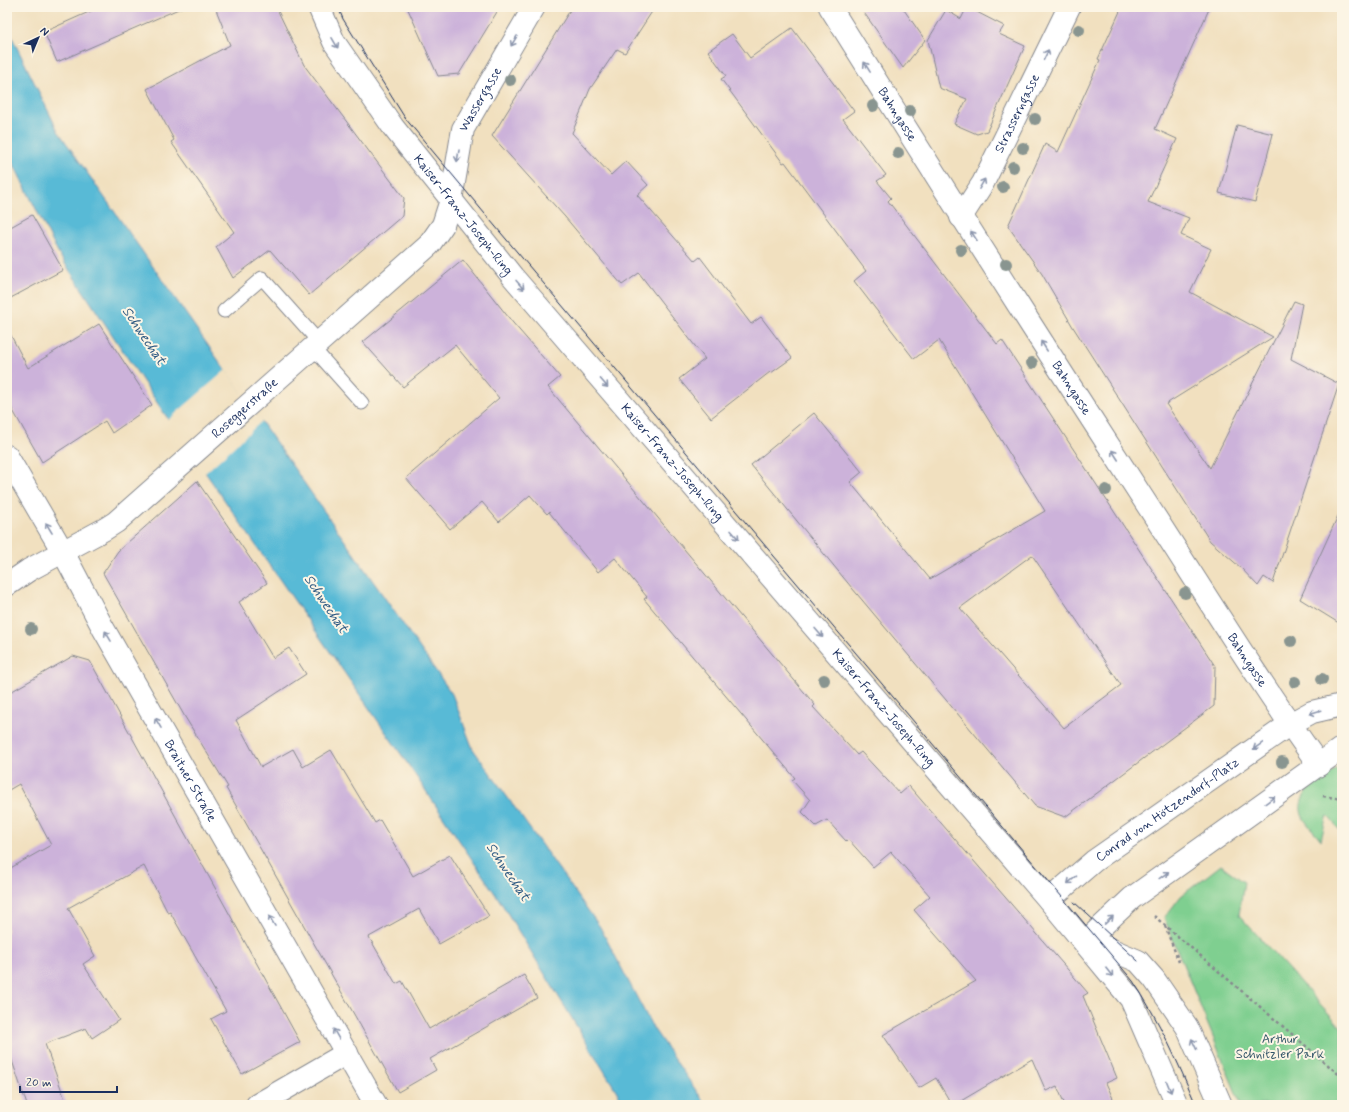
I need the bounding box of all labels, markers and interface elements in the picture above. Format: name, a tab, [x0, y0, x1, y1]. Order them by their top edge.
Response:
north arrow	[18, 18, 58, 58]
text: N	[37, 24, 52, 39]
one-way arrow	[510, 35, 518, 46]
one-way arrow	[332, 37, 339, 49]
one-way arrow	[1042, 49, 1050, 61]
one-way arrow	[863, 61, 871, 73]
street label: Wassergasse	[455, 64, 506, 135]
street label: Strasserngasse	[991, 71, 1044, 156]
street label: Bahngasse	[874, 84, 921, 145]
one-way arrow	[454, 150, 462, 163]
street label: Kaiser-Franz-Joseph-Ring	[410, 151, 517, 280]
one-way arrow	[979, 178, 987, 190]
one-way arrow	[970, 231, 978, 242]
one-way arrow	[515, 279, 524, 290]
water label: Schwechat	[118, 303, 171, 369]
one-way arrow	[1040, 340, 1048, 352]
street label: Bahngasse	[1048, 358, 1095, 418]
street label: Roseggerstraße	[208, 374, 282, 442]
one-way arrow	[600, 378, 609, 389]
street label: Kaiser-Franz-Joseph-Ring	[617, 400, 728, 525]
one-way arrow	[1111, 450, 1119, 461]
one-way arrow	[45, 522, 53, 534]
one-way arrow	[730, 530, 739, 540]
water label: Schwechat	[300, 571, 353, 637]
one-way arrow	[815, 628, 824, 639]
one-way arrow	[103, 630, 111, 642]
street label: Bahngasse	[1223, 630, 1271, 690]
street label: Kaiser-Franz-Joseph-Ring	[828, 645, 939, 771]
one-way arrow	[1308, 709, 1321, 716]
one-way arrow	[154, 718, 162, 730]
street label: Braitner Straße	[160, 737, 221, 825]
one-way arrow	[1252, 742, 1263, 750]
street label: Conrad von Hötzendorf-Platz	[1092, 753, 1243, 866]
one-way arrow	[1264, 795, 1275, 804]
water label: Schwechat	[482, 839, 535, 905]
one-way arrow	[1158, 871, 1169, 880]
one-way arrow	[1066, 876, 1077, 885]
one-way arrow	[267, 915, 275, 927]
one-way arrow	[1103, 916, 1113, 925]
one-way arrow	[1105, 967, 1114, 978]
one-way arrow	[332, 1028, 340, 1040]
park label: Arthur Schnitzler Park	[1236, 1031, 1325, 1063]
one-way arrow	[1190, 1038, 1198, 1050]
scale bar	[20, 1068, 117, 1094]
text: 20 m	[26, 1075, 52, 1091]
one-way arrow	[1166, 1080, 1174, 1092]

